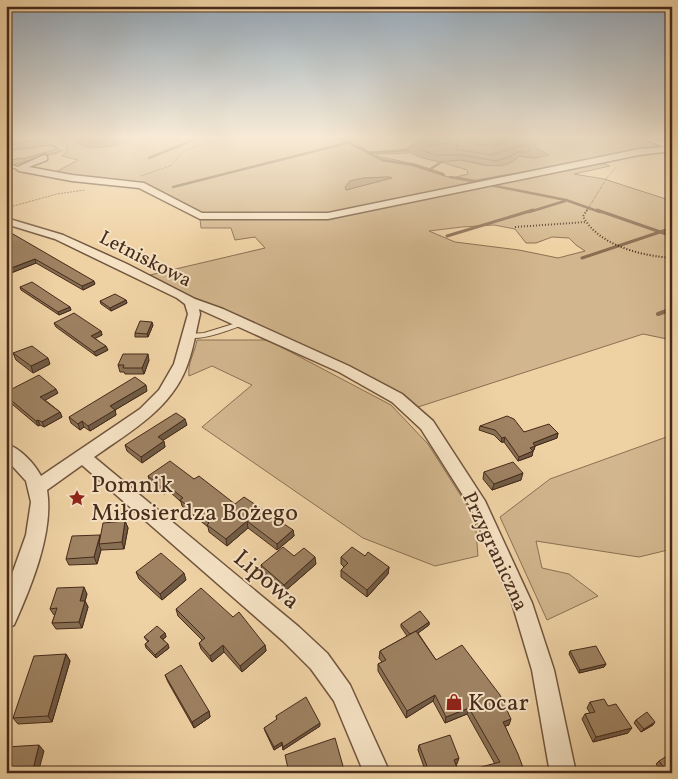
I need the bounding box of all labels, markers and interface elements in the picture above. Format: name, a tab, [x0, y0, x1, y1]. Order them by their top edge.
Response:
street label: Letniskowa	[94, 224, 196, 295]
place label: Pomnik Miłosierdza Bożego	[91, 469, 298, 531]
place icon: Pomnik Miłosierdza Bożego	[67, 488, 87, 508]
street label: Przygraniczna	[454, 488, 534, 616]
street label: Lipowa	[225, 543, 306, 618]
place label: Kocar	[468, 687, 529, 721]
shop icon: Kocar	[444, 692, 464, 712]

